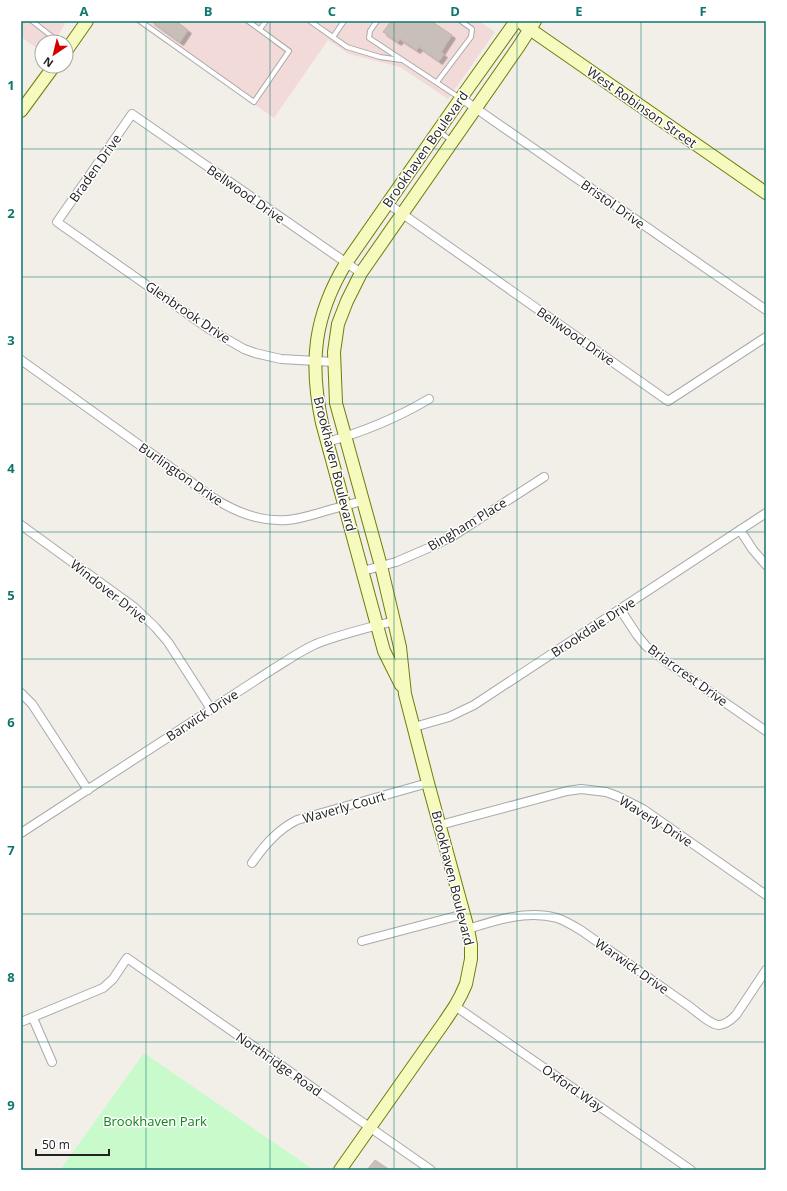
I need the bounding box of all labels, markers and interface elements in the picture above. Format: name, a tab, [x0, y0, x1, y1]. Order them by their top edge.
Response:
text: A	[80, 2, 89, 20]
text: B	[204, 2, 213, 20]
text: C	[328, 2, 336, 20]
text: D	[450, 2, 460, 20]
text: E	[575, 2, 583, 20]
text: F	[699, 2, 707, 20]
north arrow	[34, 34, 74, 74]
text: N	[40, 54, 56, 71]
street label: West Robinson Street	[583, 62, 701, 152]
text: 1	[7, 76, 15, 94]
street label: Brookhaven Boulevard	[378, 87, 472, 211]
street label: Braden Drive	[65, 130, 125, 206]
street label: Bellwood Drive	[204, 160, 288, 228]
street label: Bristol Drive	[577, 175, 649, 233]
text: 2	[7, 204, 15, 222]
street label: Glenbrook Drive	[142, 277, 234, 347]
street label: Bellwood Drive	[534, 302, 618, 370]
text: 3	[7, 331, 15, 349]
street label: Brookhaven Boulevard	[310, 395, 360, 533]
street label: Burlington Drive	[135, 438, 227, 510]
text: 4	[7, 459, 15, 477]
street label: Bingham Place	[424, 493, 510, 555]
street label: Windover Drive	[67, 555, 151, 627]
text: 5	[7, 586, 15, 604]
street label: Brookdale Drive	[547, 593, 639, 661]
street label: Briarcrest Drive	[645, 640, 731, 710]
street label: Barwick Drive	[162, 685, 242, 745]
text: 6	[7, 713, 15, 731]
street label: Waverly Court	[300, 786, 388, 827]
street label: Waverly Drive	[616, 791, 696, 851]
street label: Brookhaven Boulevard	[428, 809, 478, 947]
text: 7	[7, 841, 15, 859]
street label: Warwick Drive	[592, 934, 672, 998]
text: 8	[7, 968, 15, 986]
street label: Northridge Road	[233, 1028, 325, 1100]
street label: Oxford Way	[539, 1060, 608, 1116]
text: 9	[7, 1096, 15, 1114]
park label: Brookhaven Park	[103, 1112, 207, 1130]
scale bar	[36, 1131, 109, 1157]
text: 50 m	[42, 1136, 70, 1153]

